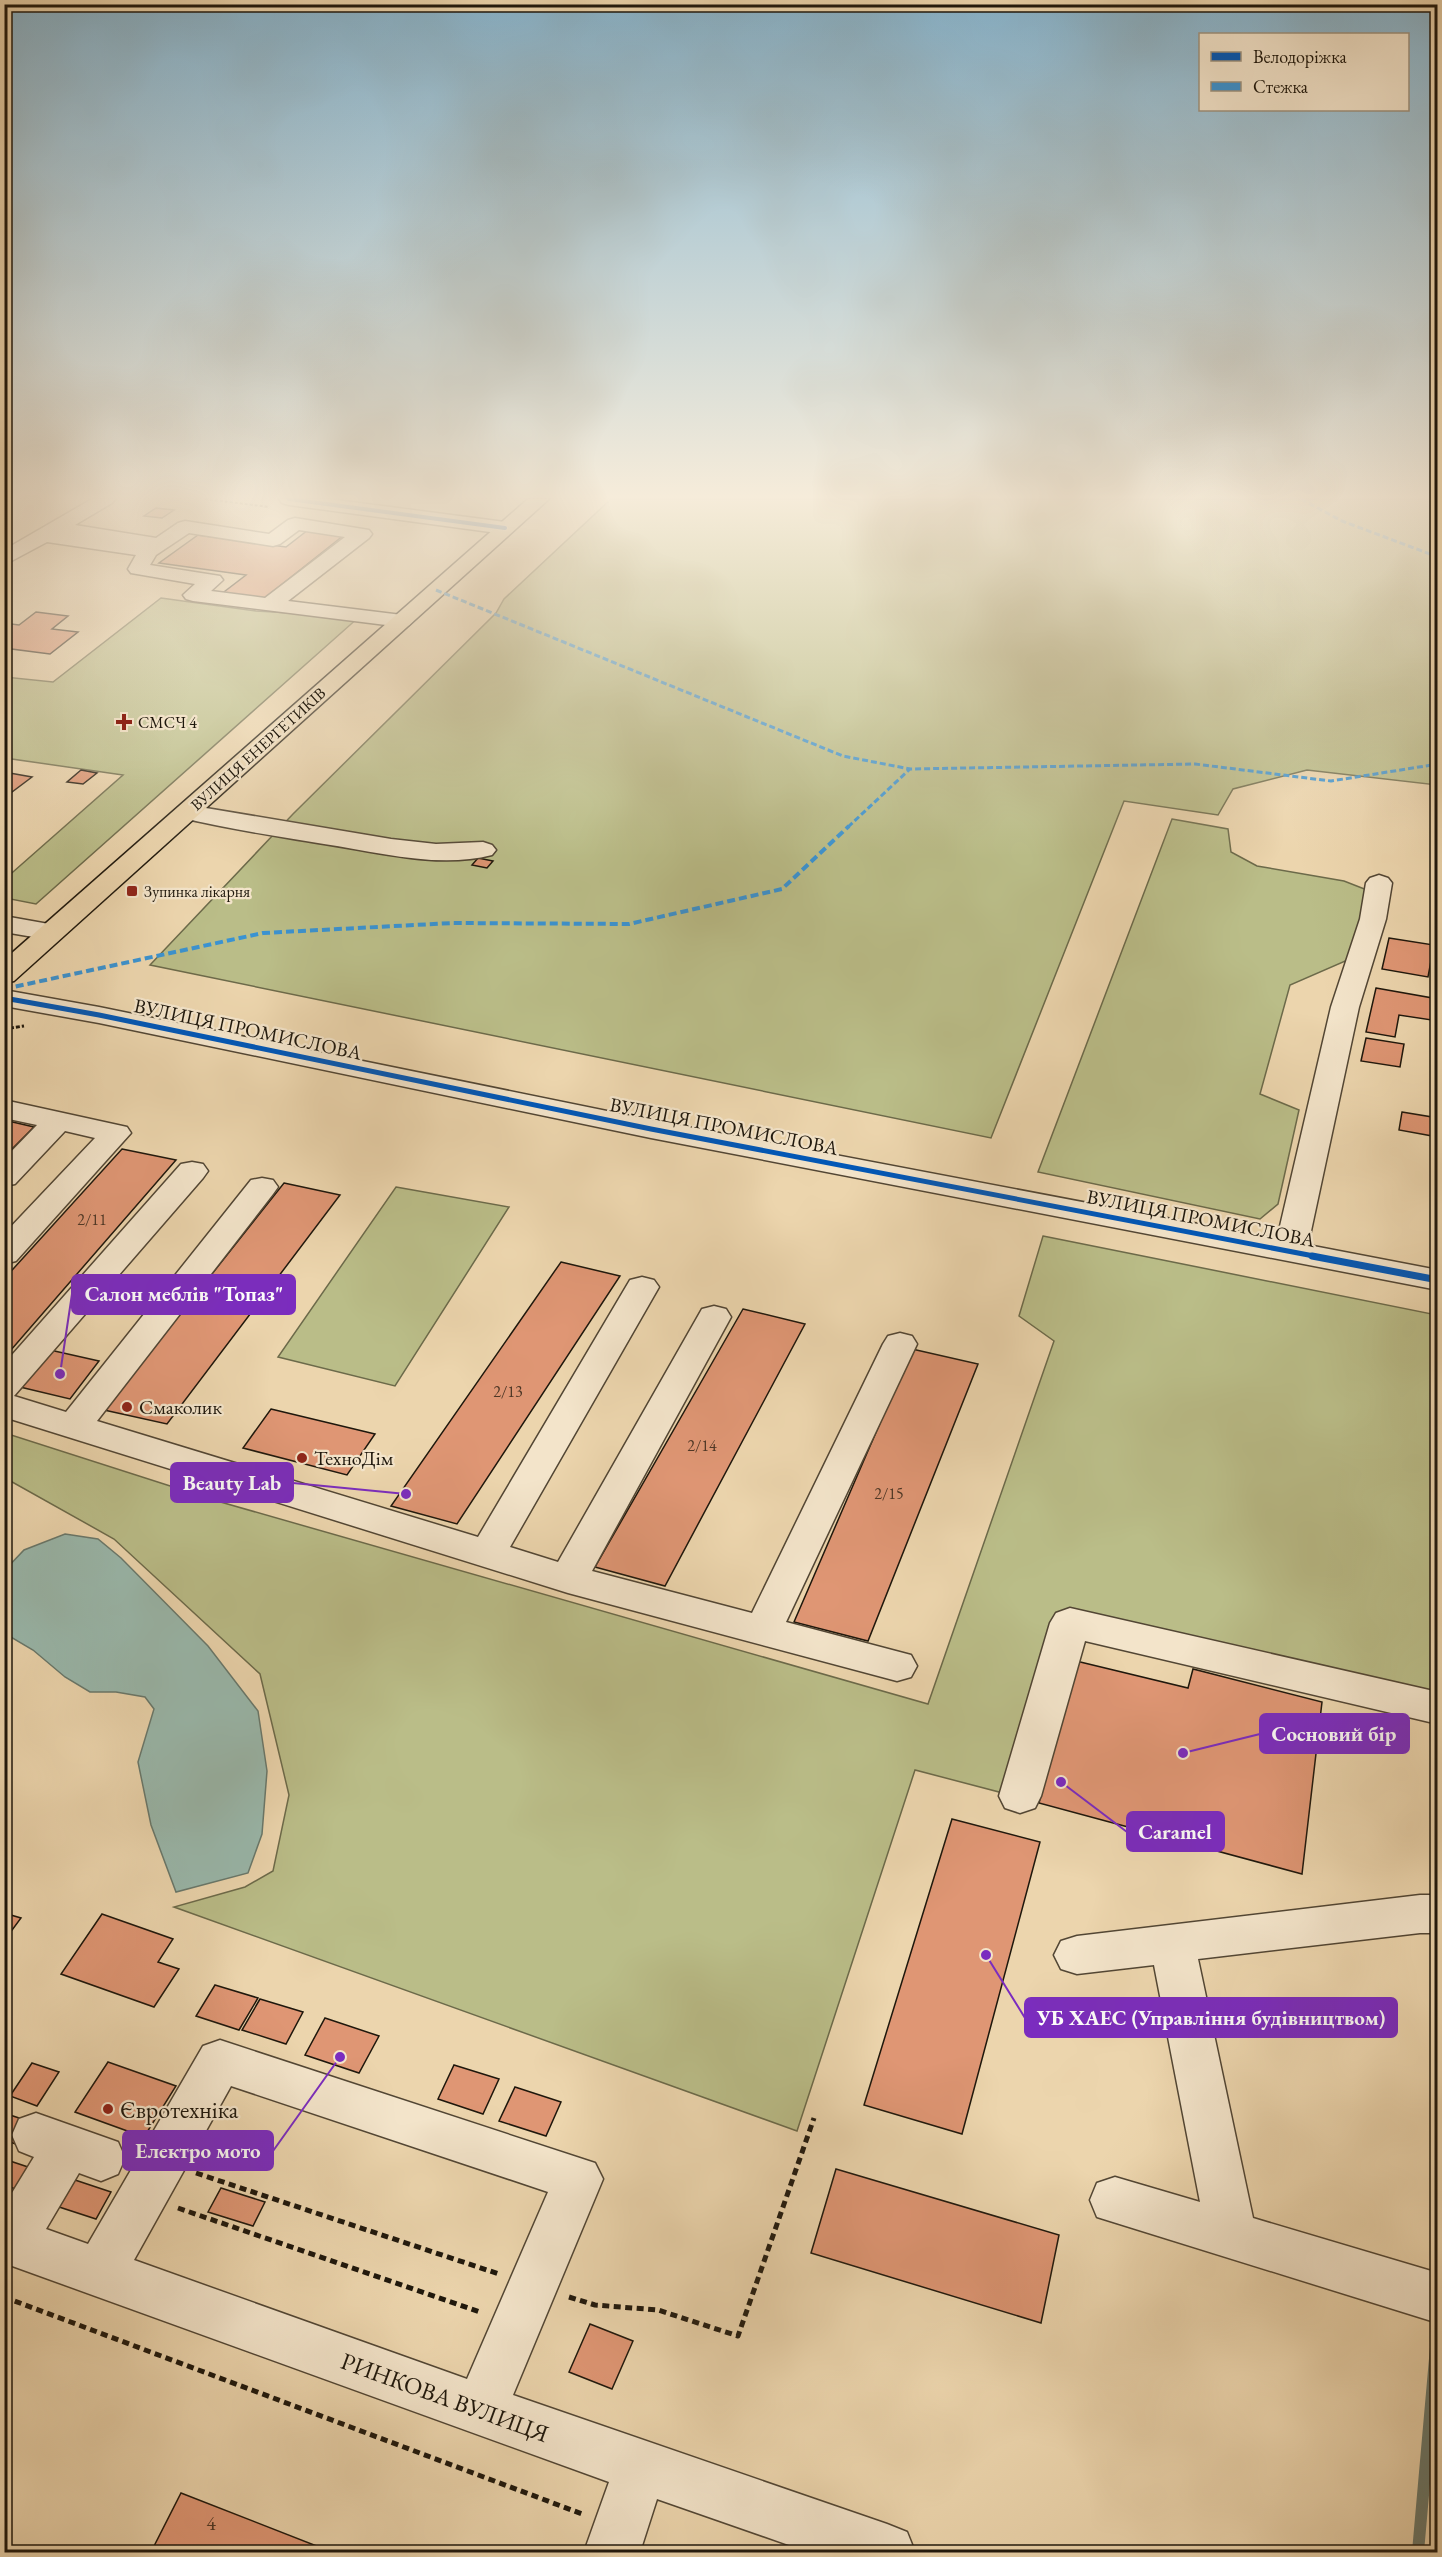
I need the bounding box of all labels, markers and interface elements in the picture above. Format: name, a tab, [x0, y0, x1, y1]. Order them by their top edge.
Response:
legend	[1199, 33, 1409, 111]
text: Велодоріжка	[1253, 45, 1348, 68]
text: Стежка	[1253, 75, 1309, 98]
street label: ВУЛИЦЯ ЕНЕРГЕТИКІВ	[186, 683, 330, 815]
place label: СМСЧ 4	[138, 712, 197, 733]
marker: СМСЧ 4	[115, 713, 133, 731]
place label: Зупинка лікарня	[144, 881, 250, 902]
marker: Зупинка лікарня	[125, 884, 139, 898]
street label: ВУЛИЦЯ ПРОМИСЛОВА	[132, 992, 364, 1066]
street label: ВУЛИЦЯ ПРОМИСЛОВА	[608, 1091, 841, 1161]
street label: ВУЛИЦЯ ПРОМИСЛОВА	[1085, 1183, 1318, 1253]
house number: 2/11	[77, 1209, 107, 1230]
callout: Салон меблів "Топаз"	[72, 1275, 295, 1314]
text: Салон меблів "Топаз"	[85, 1280, 283, 1307]
house number: 2/13	[493, 1381, 523, 1402]
place label: Смаколик	[139, 1394, 222, 1420]
marker: Смаколик	[120, 1400, 134, 1414]
house number: 2/14	[687, 1435, 717, 1456]
place label: ТехноДім	[314, 1445, 394, 1471]
marker: ТехноДім	[295, 1451, 309, 1465]
callout: Beauty Lab	[171, 1463, 293, 1502]
text: Beauty Lab	[183, 1469, 281, 1496]
house number: 2/15	[874, 1483, 904, 1504]
callout: Сосновий бір	[1260, 1714, 1409, 1753]
text: Сосновий бір	[1272, 1720, 1397, 1747]
callout: Caramel	[1127, 1812, 1224, 1851]
text: Caramel	[1138, 1818, 1212, 1845]
callout: УБ ХАЕС (Управління будівництвом)	[1025, 1998, 1397, 2037]
text: УБ ХАЕС (Управління будівництвом)	[1036, 2004, 1385, 2031]
place label: Євротехніка	[120, 2094, 239, 2125]
marker: Євротехніка	[101, 2102, 115, 2116]
callout: Електро мото	[123, 2131, 273, 2170]
text: Електро мото	[135, 2137, 261, 2164]
street label: РИНКОВА ВУЛИЦЯ	[337, 2345, 553, 2449]
house number: 4	[206, 2510, 216, 2536]

